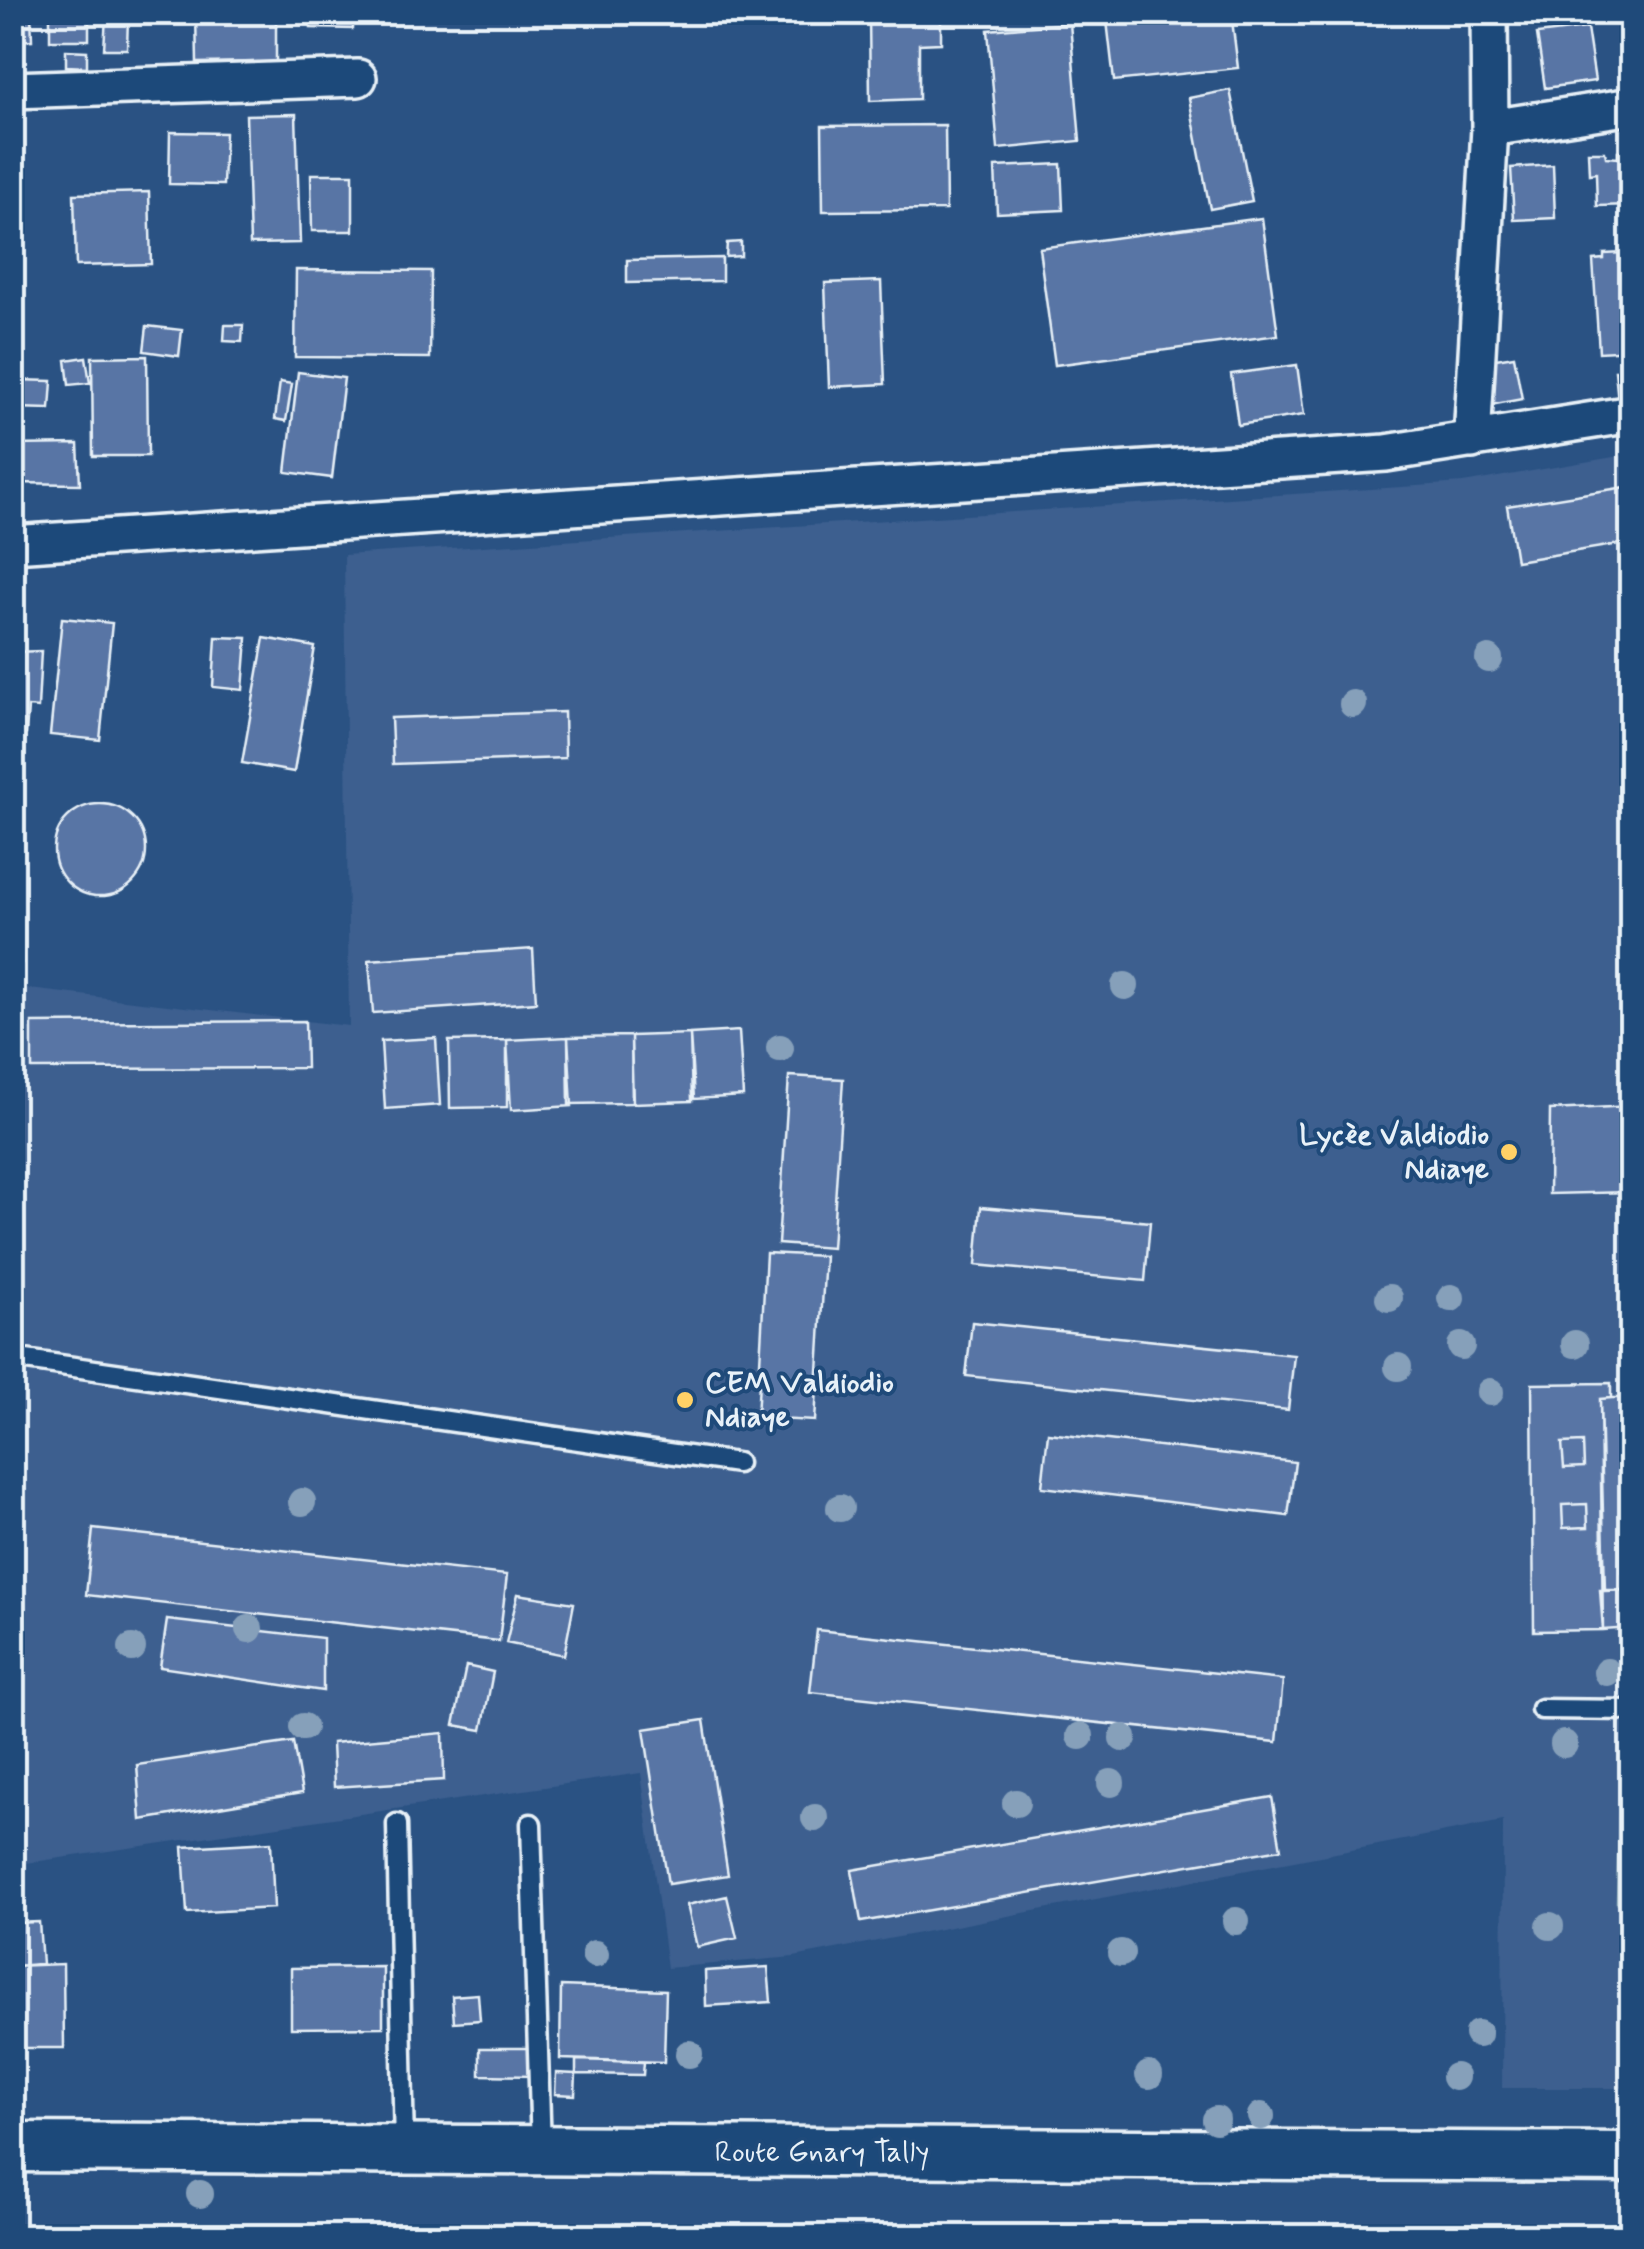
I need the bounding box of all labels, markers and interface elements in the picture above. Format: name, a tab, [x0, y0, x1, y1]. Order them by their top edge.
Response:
place label: Lycèe Valdiodio Ndiaye	[1299, 1116, 1489, 1189]
marker: Lycèe Valdiodio Ndiaye	[1498, 1141, 1520, 1163]
place label: CEM Valdiodio Ndiaye	[705, 1364, 894, 1437]
marker: CEM Valdiodio Ndiaye	[674, 1389, 696, 1411]
street label: Route Gnary Tally	[714, 2133, 930, 2172]

